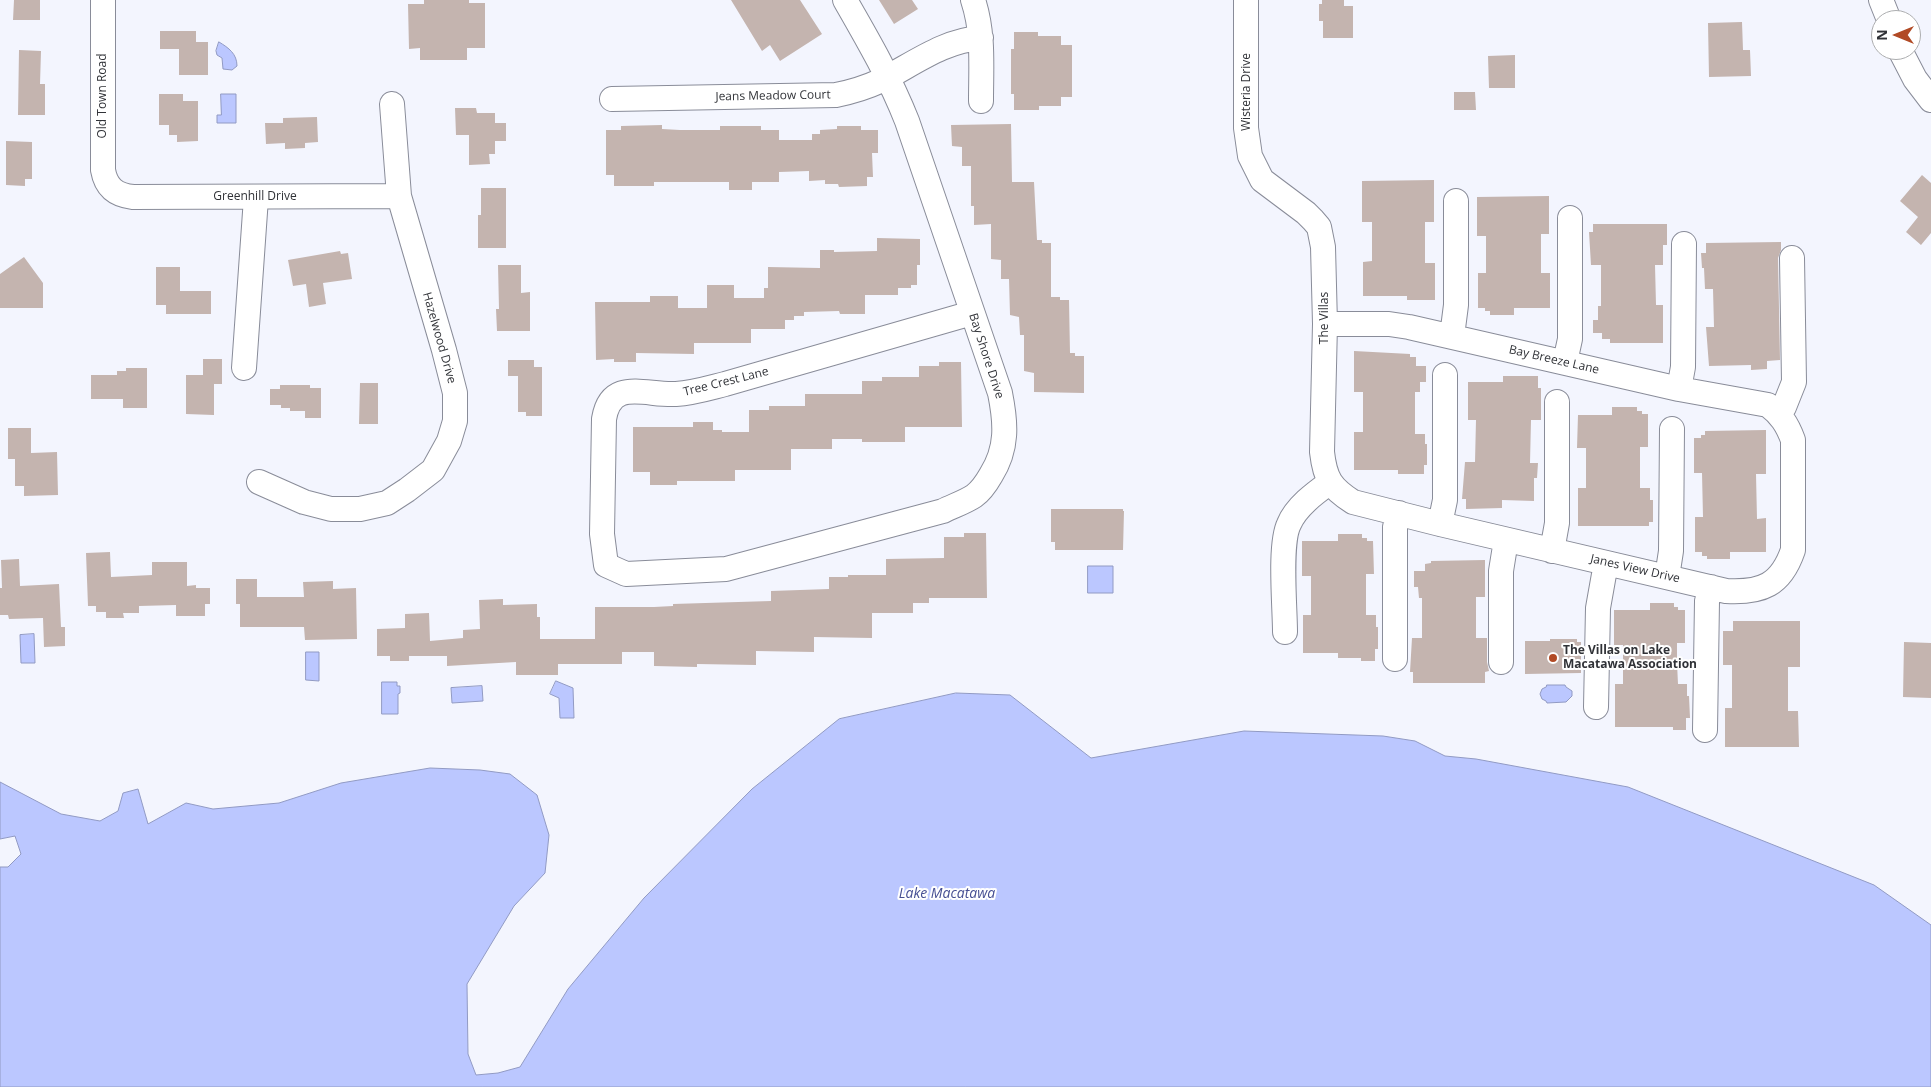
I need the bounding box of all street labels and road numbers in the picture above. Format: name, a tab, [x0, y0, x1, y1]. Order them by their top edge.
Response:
street label: Old Town Road	[96, 53, 110, 139]
street label: Wisteria Drive	[1240, 53, 1254, 131]
street label: Jeans Meadow Court	[715, 88, 831, 104]
street label: Greenhill Drive	[213, 190, 297, 204]
street label: Hazelwood Drive	[419, 291, 459, 385]
street label: The Villas	[1318, 292, 1332, 344]
street label: Bay Shore Drive	[965, 312, 1007, 400]
street label: Bay Breeze Lane	[1507, 343, 1601, 377]
street label: Tree Crest Lane	[682, 364, 770, 400]
street label: Janes View Drive	[1589, 552, 1681, 586]

